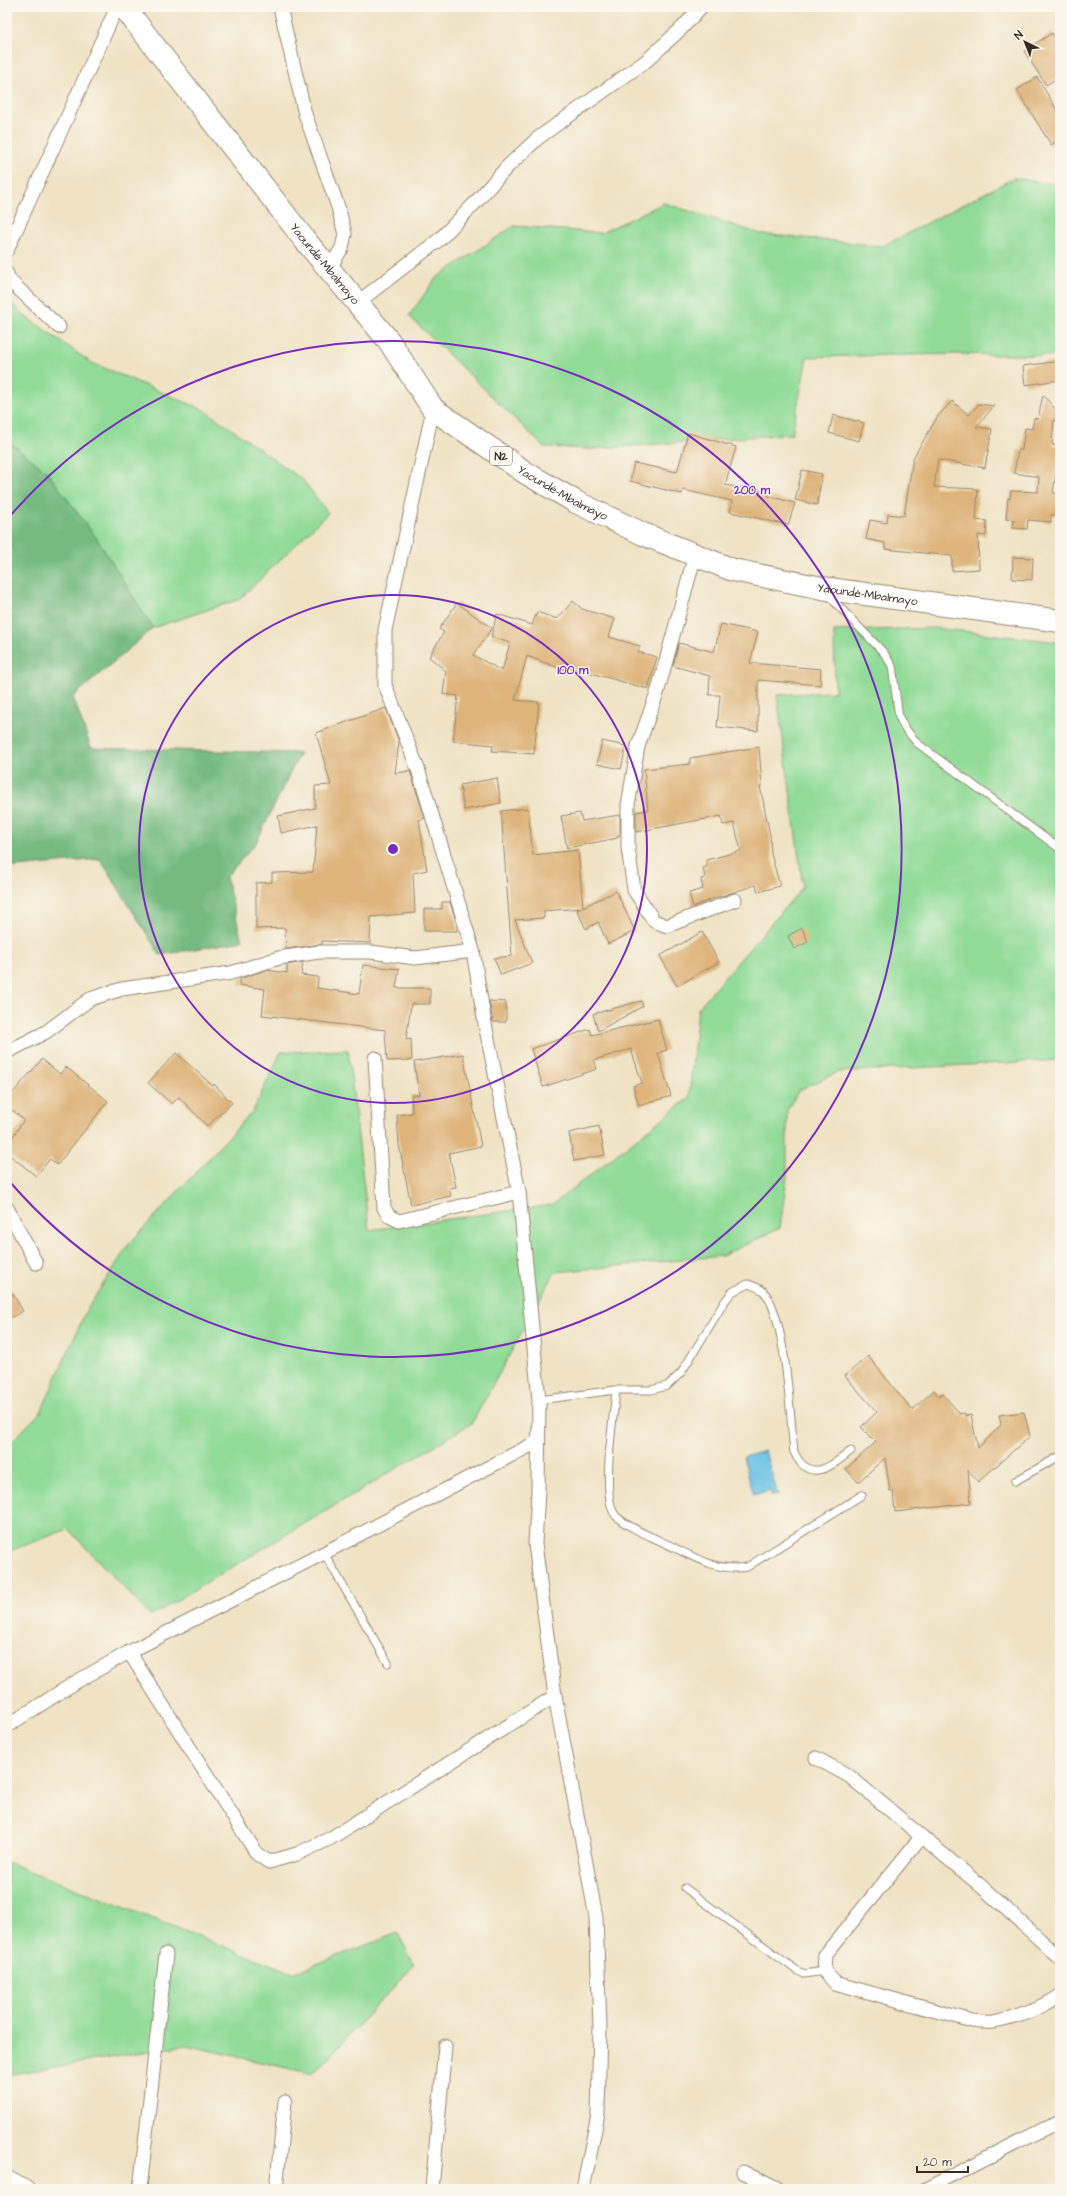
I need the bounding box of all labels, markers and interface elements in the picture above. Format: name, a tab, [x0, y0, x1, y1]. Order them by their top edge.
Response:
north arrow	[1005, 22, 1045, 62]
text: N	[1011, 27, 1026, 43]
street label: Yaoundé-Mbalmayo	[286, 220, 363, 309]
road number: N2	[490, 447, 512, 465]
street label: Yaoundé-Mbalmayo	[514, 461, 611, 525]
text: 200 m	[733, 482, 771, 499]
street label: Yaoundé-Mbalmayo	[816, 579, 919, 610]
text: 100 m	[558, 662, 589, 679]
centre of rings	[386, 842, 400, 856]
scale bar	[917, 2148, 968, 2174]
text: 20 m	[923, 2154, 952, 2171]

